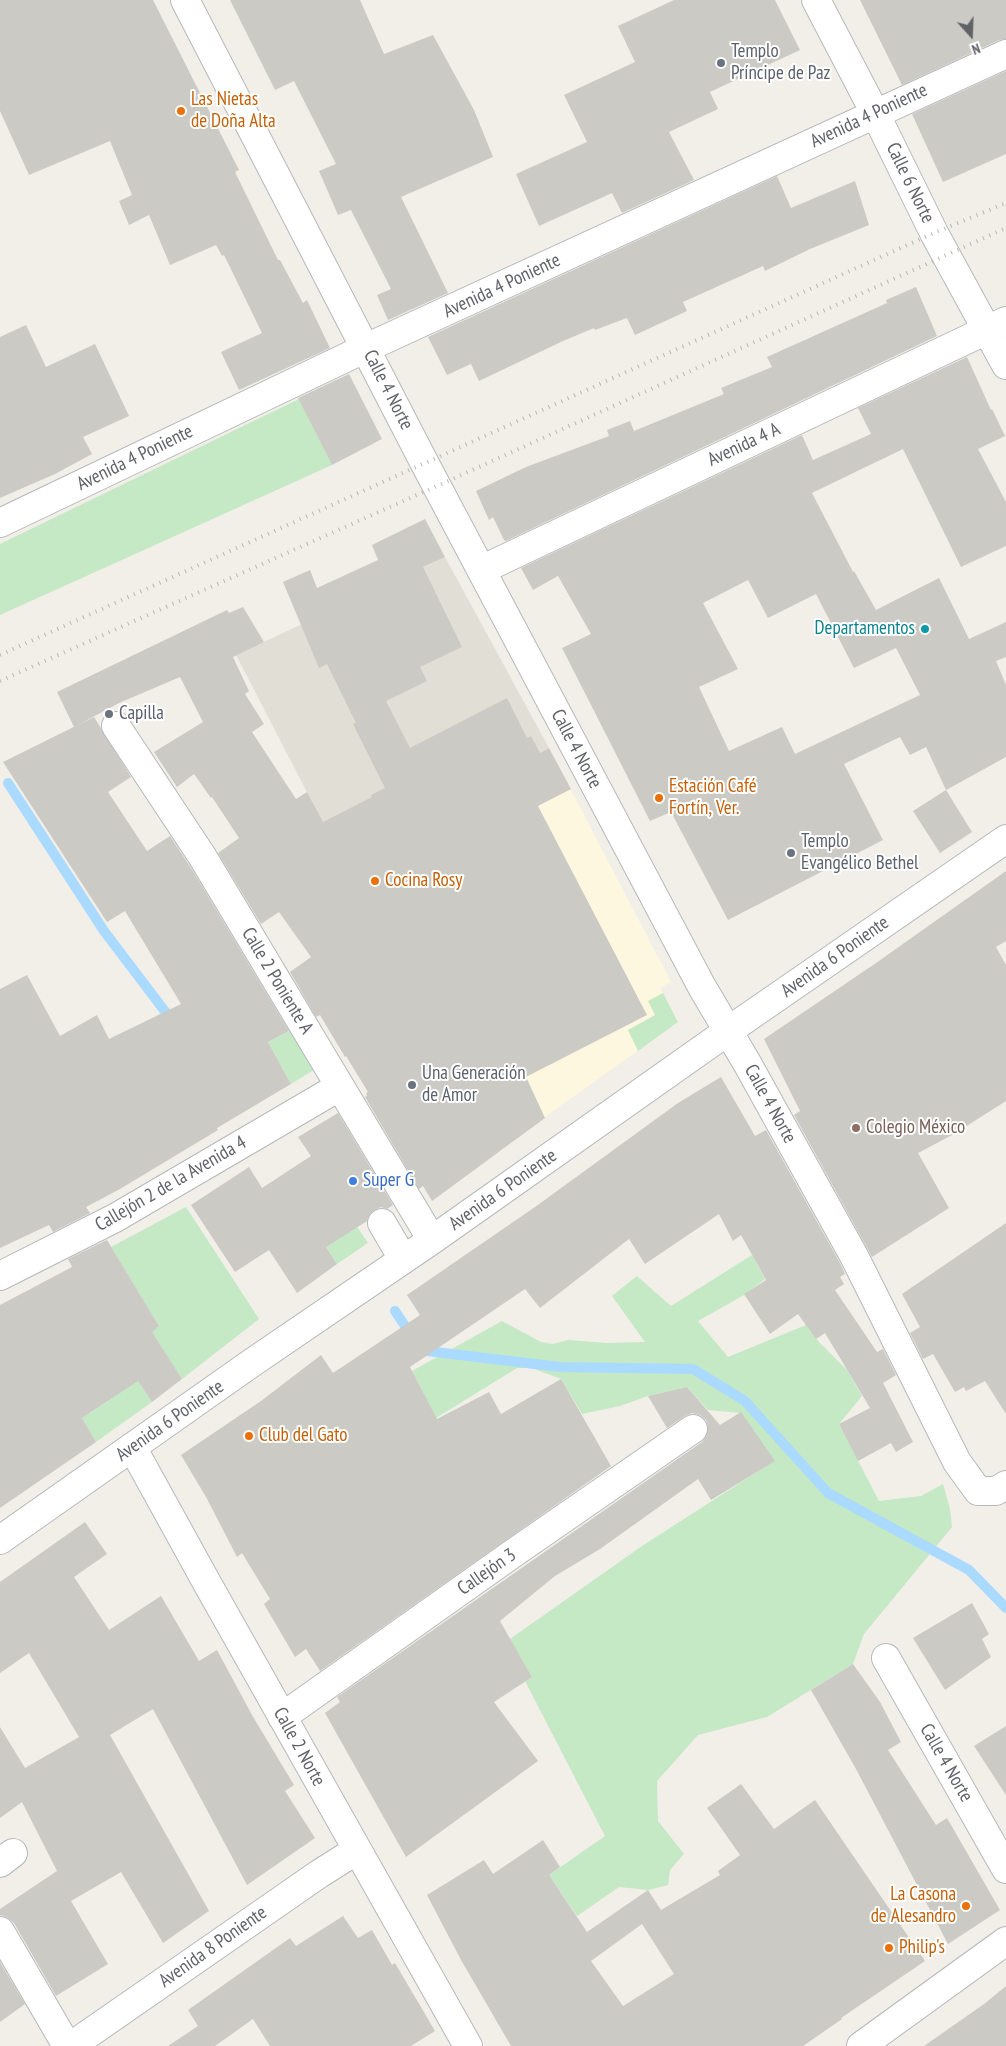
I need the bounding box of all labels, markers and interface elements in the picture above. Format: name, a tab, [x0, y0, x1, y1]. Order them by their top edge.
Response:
north arrow	[946, 10, 996, 60]
text: N	[969, 39, 983, 59]
place label: Templo Príncipe de Paz	[731, 41, 830, 85]
marker: Templo Príncipe de Paz	[715, 57, 727, 69]
street label: Avenida 4 Poniente	[807, 79, 931, 153]
place label: Las Nietas de Doña Alta	[191, 89, 275, 133]
marker: Las Nietas de Doña Alta	[175, 105, 187, 117]
street label: Calle 6 Norte	[881, 139, 939, 227]
street label: Avenida 4 Poniente	[440, 249, 564, 323]
street label: Calle 4 Norte	[358, 346, 418, 434]
street label: Avenida 4 A	[704, 418, 784, 472]
street label: Avenida 4 Poniente	[73, 420, 197, 496]
place label: Departamentos	[815, 618, 915, 640]
marker: Departamentos	[919, 623, 931, 635]
place label: Capilla	[119, 703, 164, 725]
street label: Calle 4 Norte	[546, 706, 606, 792]
marker: Capilla	[103, 708, 115, 720]
place label: Estación Café Fortín, Ver.	[669, 776, 756, 820]
marker: Estación Café Fortín, Ver.	[653, 792, 665, 804]
place label: Templo Evangélico Bethel	[801, 831, 918, 875]
marker: Templo Evangélico Bethel	[785, 847, 797, 859]
place label: Cocina Rosy	[385, 870, 462, 892]
marker: Cocina Rosy	[369, 875, 381, 887]
street label: Avenida 6 Poniente	[777, 911, 893, 1003]
street label: Calle 2 Poniente A	[236, 924, 318, 1038]
street label: Calle 4 Norte	[739, 1061, 801, 1147]
place label: Una Generación de Amor	[422, 1063, 525, 1107]
marker: Una Generación de Amor	[406, 1079, 418, 1091]
place label: Colegio México	[866, 1117, 965, 1139]
marker: Colegio México	[850, 1122, 862, 1134]
street label: Callejón 2 de la Avenida 4	[91, 1131, 251, 1237]
street label: Avenida 6 Poniente	[445, 1144, 561, 1236]
place label: Super G	[363, 1170, 414, 1192]
marker: Super G	[347, 1175, 359, 1187]
street label: Avenida 6 Poniente	[112, 1375, 228, 1467]
place label: Club del Gato	[259, 1425, 347, 1447]
marker: Club del Gato	[243, 1430, 255, 1442]
street label: Callejón 3	[453, 1544, 521, 1600]
street label: Calle 2 Norte	[268, 1704, 330, 1790]
street label: Calle 4 Norte	[915, 1720, 977, 1806]
place label: La Casona de Alesandro	[871, 1884, 956, 1928]
marker: La Casona de Alesandro	[960, 1900, 972, 1912]
street label: Avenida 8 Poniente	[155, 1901, 271, 1993]
place label: Philip's	[899, 1937, 945, 1959]
marker: Philip's	[883, 1942, 895, 1954]

